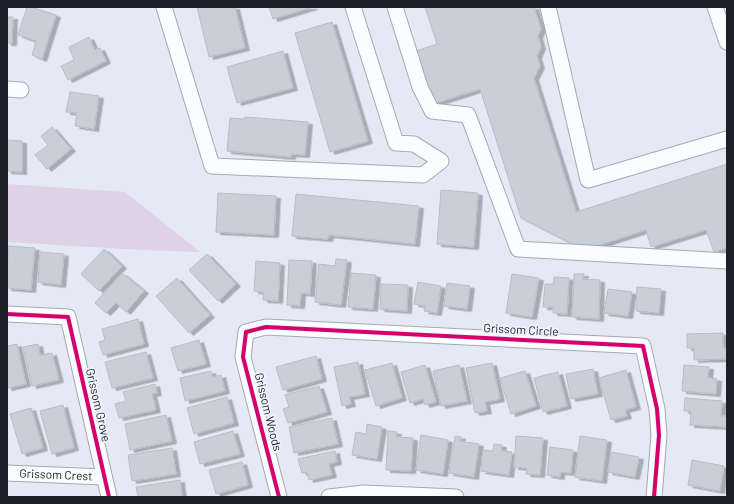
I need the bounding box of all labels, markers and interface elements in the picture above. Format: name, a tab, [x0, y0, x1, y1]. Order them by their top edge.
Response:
street label: Grissom Circle	[483, 320, 559, 338]
street label: Grissom Grove	[84, 367, 114, 443]
street label: Grissom Woods	[252, 371, 286, 453]
street label: Grissom Crest	[19, 466, 93, 483]

